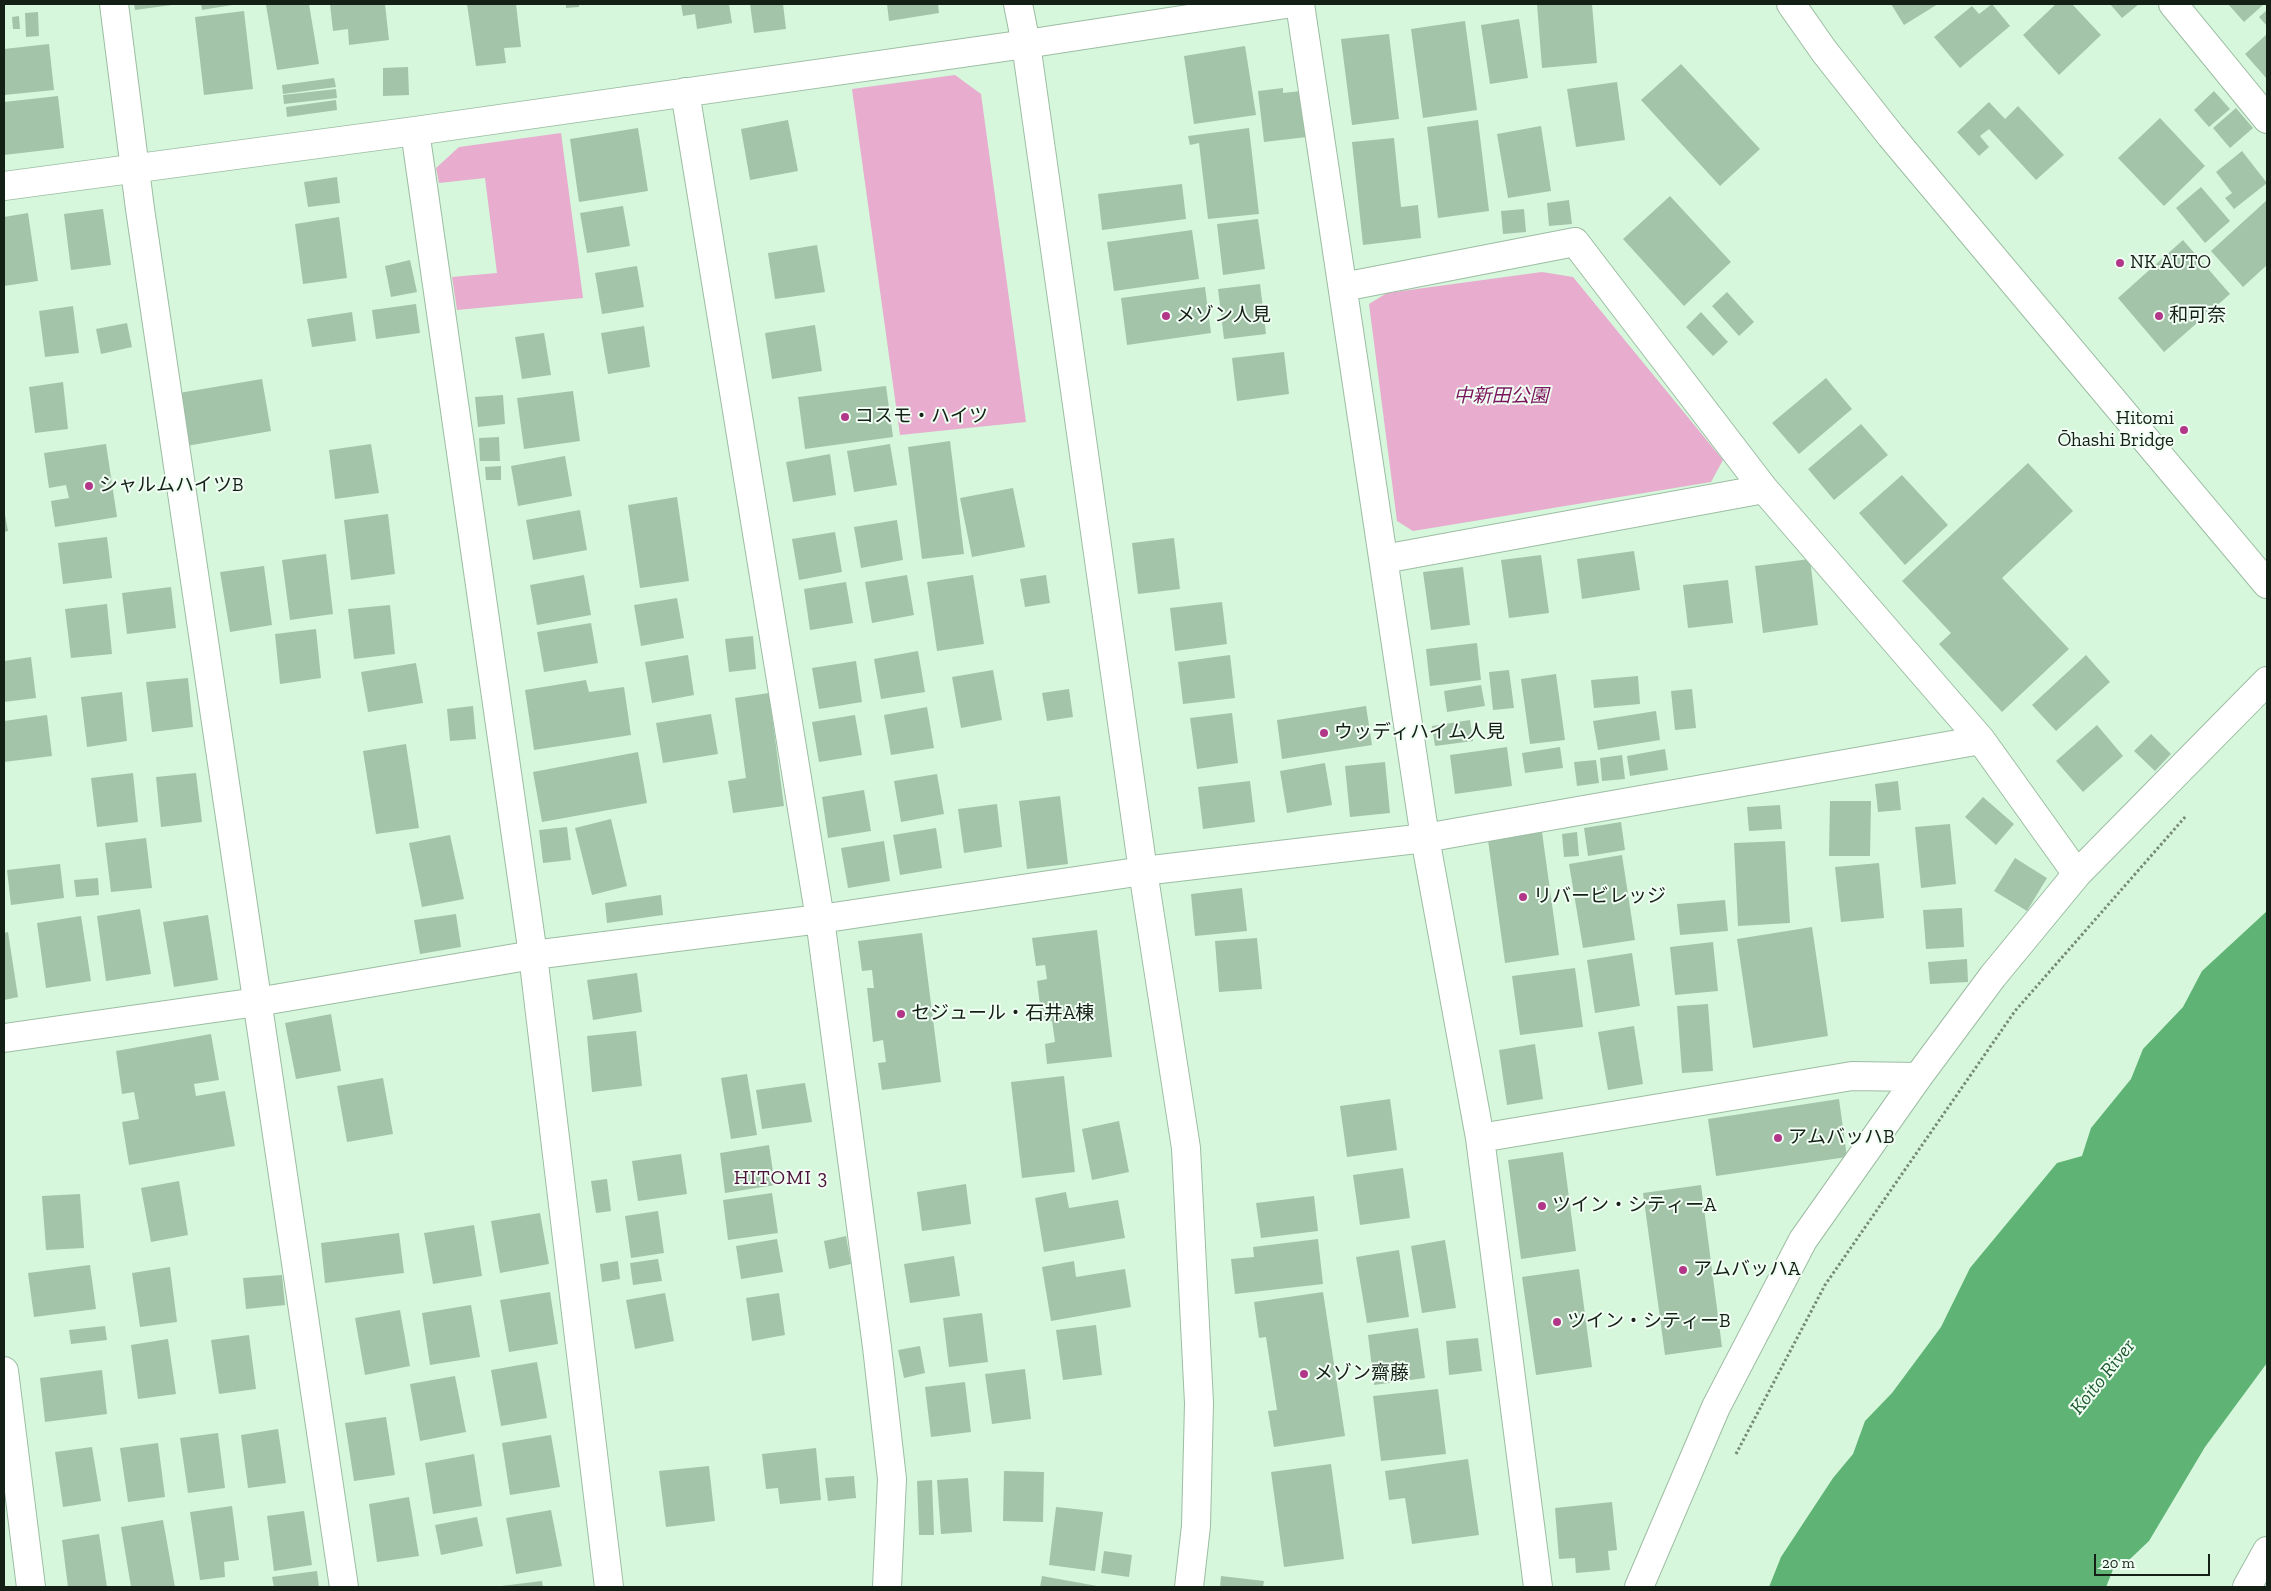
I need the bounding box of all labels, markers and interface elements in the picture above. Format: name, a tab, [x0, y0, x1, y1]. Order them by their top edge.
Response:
place label: NK AUTO	[2130, 252, 2211, 274]
marker: NK AUTO	[2114, 257, 2126, 269]
place label: メゾン人見	[1176, 305, 1271, 327]
place label: 和可奈	[2169, 305, 2226, 327]
marker: メゾン人見	[1160, 310, 1172, 322]
marker: 和可奈	[2153, 310, 2165, 322]
park label: 中新田公園	[1454, 386, 1548, 408]
place label: コスモ・ハイツ	[855, 406, 988, 428]
place label: Hitomi Ōhashi Bridge	[2057, 408, 2174, 452]
marker: コスモ・ハイツ	[839, 411, 851, 423]
marker: Hitomi Ōhashi Bridge	[2178, 424, 2190, 436]
place label: シャルムハイツB	[99, 475, 243, 497]
marker: シャルムハイツB	[83, 480, 95, 492]
place label: ウッディハイム人見	[1334, 722, 1505, 744]
marker: ウッディハイム人見	[1318, 727, 1330, 739]
place label: リバービレッジ	[1533, 886, 1666, 908]
marker: リバービレッジ	[1517, 891, 1529, 903]
place label: セジュール・石井A棟	[911, 1003, 1094, 1025]
marker: セジュール・石井A棟	[895, 1008, 907, 1020]
place label: アムバッハB	[1788, 1127, 1894, 1149]
marker: アムバッハB	[1772, 1132, 1784, 1144]
district label: HITOMI 3	[733, 1166, 829, 1190]
place label: ツイン・シティーA	[1552, 1195, 1716, 1217]
marker: ツイン・シティーA	[1536, 1200, 1548, 1212]
place label: アムバッハA	[1693, 1259, 1800, 1281]
marker: アムバッハA	[1677, 1264, 1689, 1276]
place label: ツイン・シティーB	[1567, 1311, 1730, 1333]
marker: ツイン・シティーB	[1551, 1316, 1563, 1328]
water label: Koito River	[2066, 1335, 2140, 1419]
place label: メゾン齋藤	[1314, 1363, 1409, 1385]
marker: メゾン齋藤	[1298, 1368, 1310, 1380]
scale bar	[2096, 1544, 2212, 1576]
text: 20 m	[2102, 1554, 2135, 1572]

